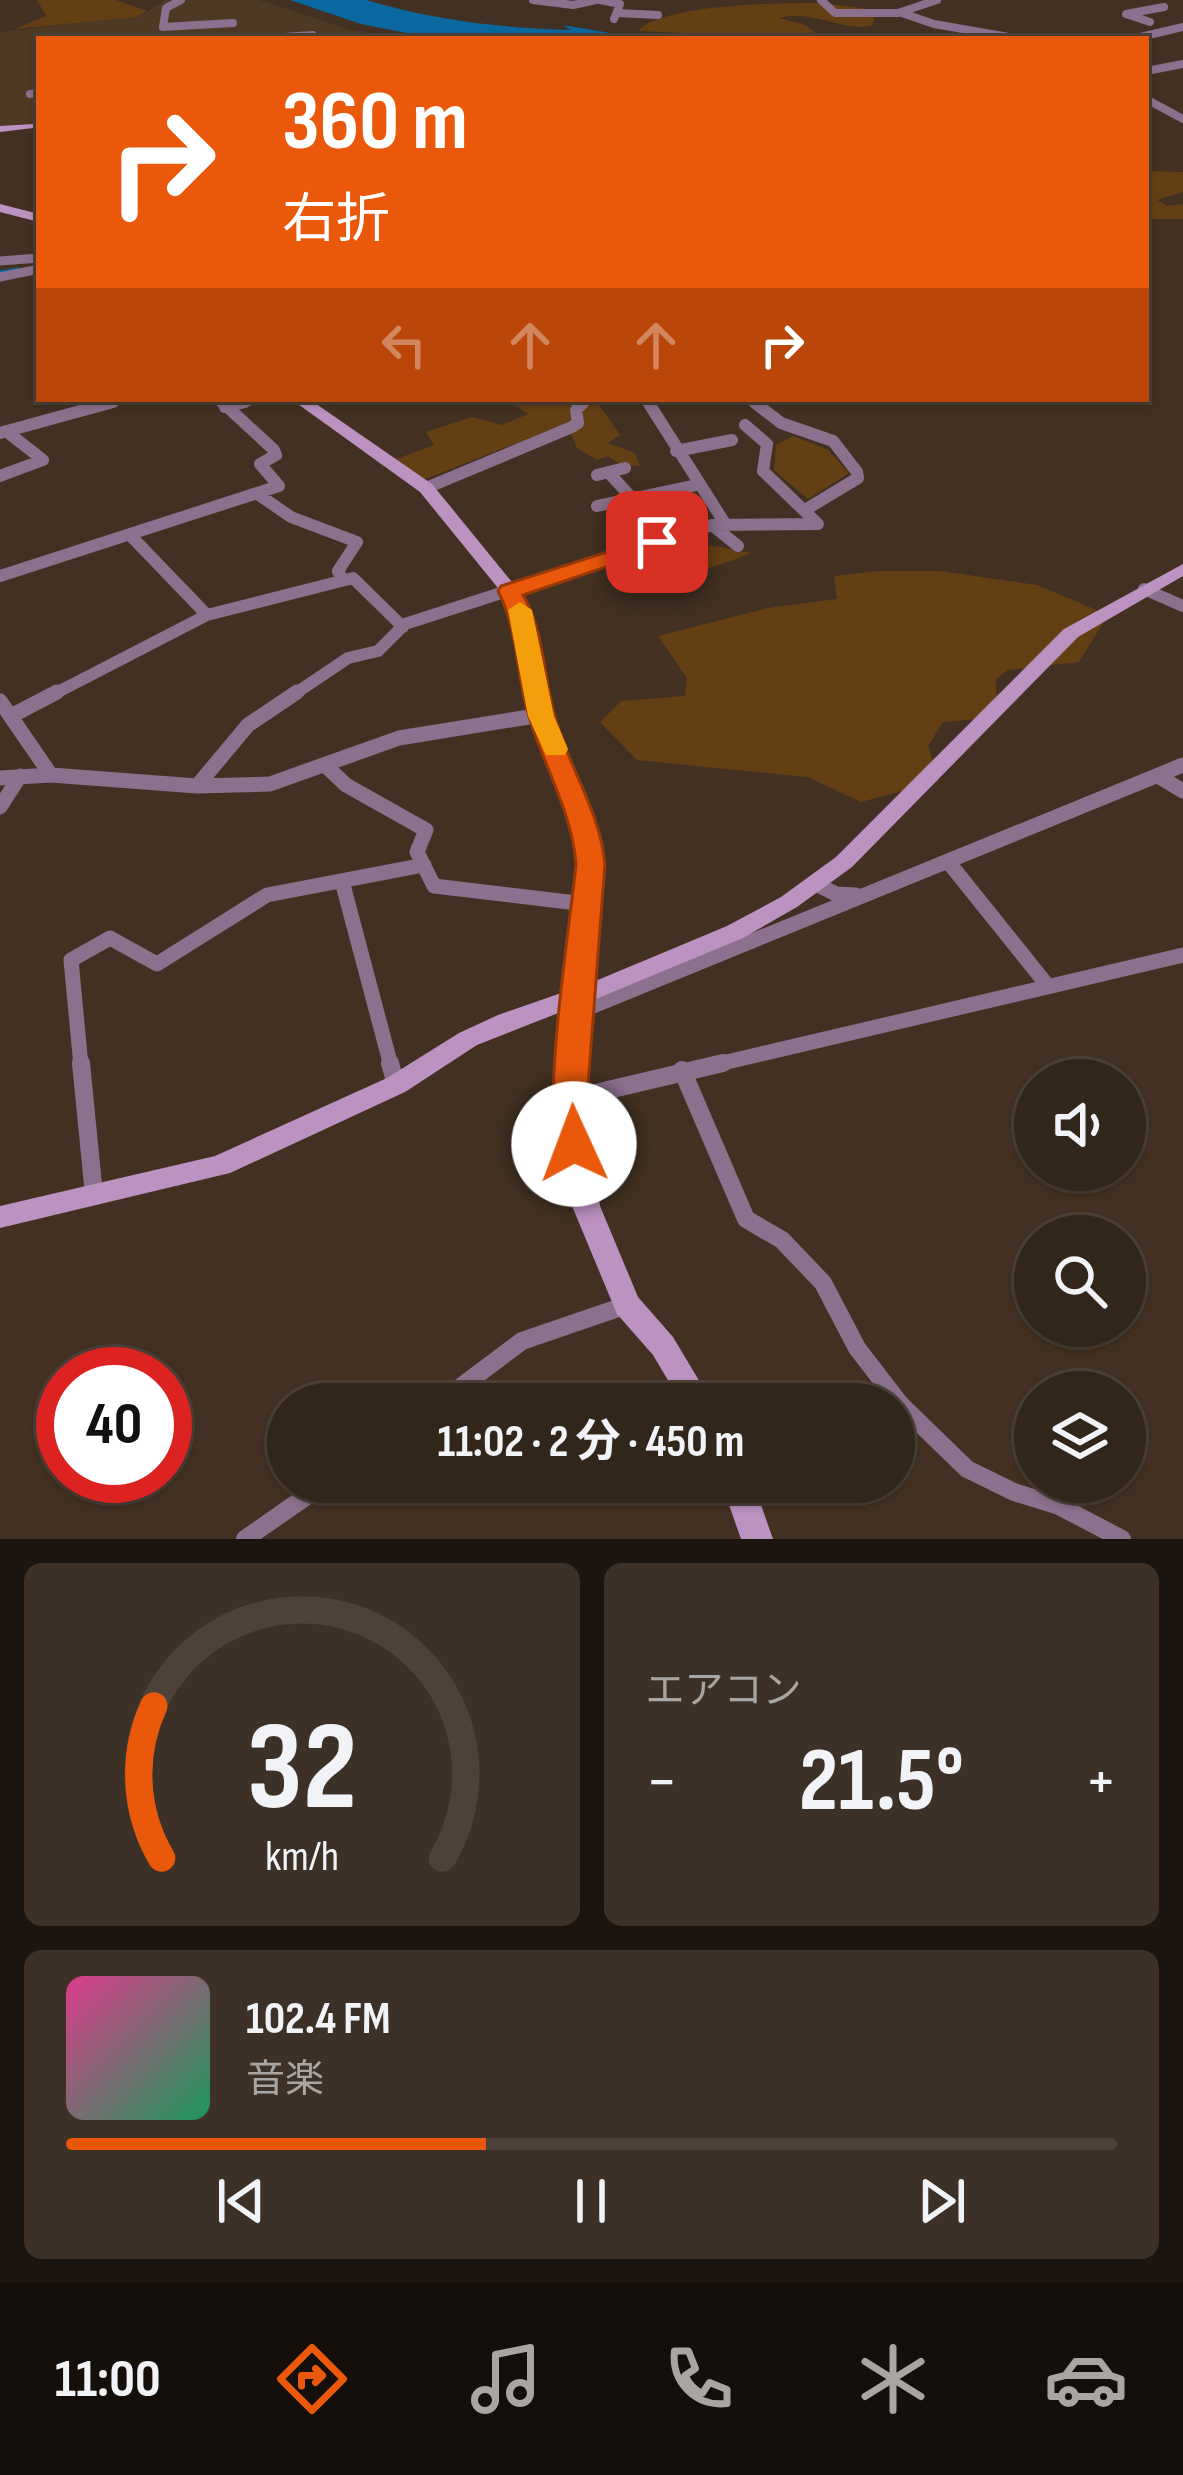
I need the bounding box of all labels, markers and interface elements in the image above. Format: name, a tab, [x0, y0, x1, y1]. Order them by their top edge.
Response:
text: 360 m	[282, 72, 468, 173]
icon: right	[84, 84, 240, 240]
text: 右折	[282, 188, 390, 253]
icon: left	[371, 312, 437, 378]
icon: ahead	[497, 312, 563, 378]
icon: ahead	[623, 312, 689, 378]
icon: right	[749, 312, 815, 378]
pin	[606, 491, 708, 593]
icon: arrive	[624, 509, 690, 575]
map controls	[1014, 1059, 1146, 1503]
button: sound	[1014, 1059, 1146, 1191]
position arrow	[511, 1081, 637, 1207]
button: search	[1014, 1215, 1146, 1347]
speed limit sign: 40	[36, 1347, 192, 1503]
button: layers	[1014, 1371, 1146, 1503]
text: 11:02 · 2 分 · 450 m	[438, 1415, 744, 1470]
text: エアコン	[646, 1668, 802, 1715]
text: 32	[246, 1695, 357, 1844]
text: 21.5°	[799, 1728, 964, 1836]
text: −	[646, 1743, 678, 1822]
text: +	[1085, 1743, 1117, 1822]
text: km/h	[265, 1830, 339, 1882]
text: 102.4 FM	[246, 1992, 390, 2047]
text: 音楽	[246, 2057, 324, 2104]
icon: previous	[208, 2168, 274, 2234]
icon: pause	[558, 2168, 624, 2234]
icon: next	[909, 2168, 975, 2234]
icon: directions	[270, 2337, 354, 2421]
icon: music	[464, 2337, 548, 2421]
icon: phone	[657, 2337, 741, 2421]
icon: climate	[851, 2337, 935, 2421]
icon: car	[1044, 2337, 1128, 2421]
text: 11:00	[55, 2347, 161, 2412]

